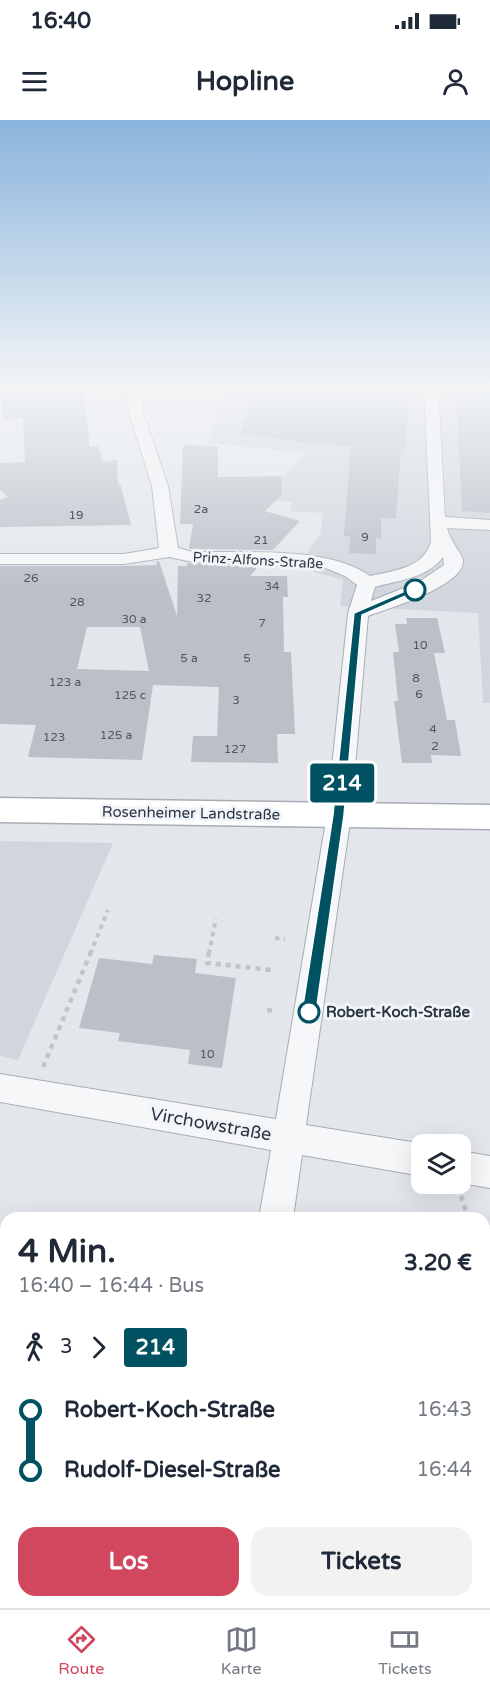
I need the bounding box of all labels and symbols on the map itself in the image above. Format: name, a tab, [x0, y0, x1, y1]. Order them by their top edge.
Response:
house number: 2a	[194, 502, 208, 516]
house number: 19	[68, 508, 84, 522]
house number: 9	[361, 530, 369, 544]
house number: 21	[253, 533, 269, 547]
street label: Prinz-Alfons-Straße	[192, 549, 324, 572]
house number: 26	[23, 571, 39, 585]
house number: 34	[264, 579, 280, 593]
unlabelled marker	[404, 579, 426, 601]
house number: 32	[196, 591, 212, 605]
house number: 28	[69, 595, 85, 609]
house number: 30 a	[122, 612, 146, 626]
house number: 7	[258, 616, 266, 630]
house number: 10	[412, 638, 428, 652]
house number: 5 a	[180, 651, 198, 665]
house number: 5	[243, 651, 251, 665]
house number: 8	[412, 671, 420, 685]
house number: 123 a	[49, 675, 81, 689]
house number: 6	[415, 687, 423, 701]
house number: 125 c	[114, 688, 146, 702]
house number: 3	[232, 693, 240, 707]
house number: 4	[429, 722, 437, 736]
house number: 125 a	[100, 728, 132, 742]
house number: 123	[43, 730, 65, 744]
house number: 2	[431, 739, 439, 753]
house number: 127	[224, 742, 246, 756]
line badge: 214	[308, 764, 376, 802]
street label: Rosenheimer Landstraße	[102, 802, 280, 824]
marker: Robert-Koch-Straße	[298, 1001, 320, 1023]
place label: Robert-Koch-Straße	[326, 1003, 470, 1021]
house number: 10	[199, 1047, 215, 1061]
street label: Virchowstraße	[149, 1103, 273, 1145]

